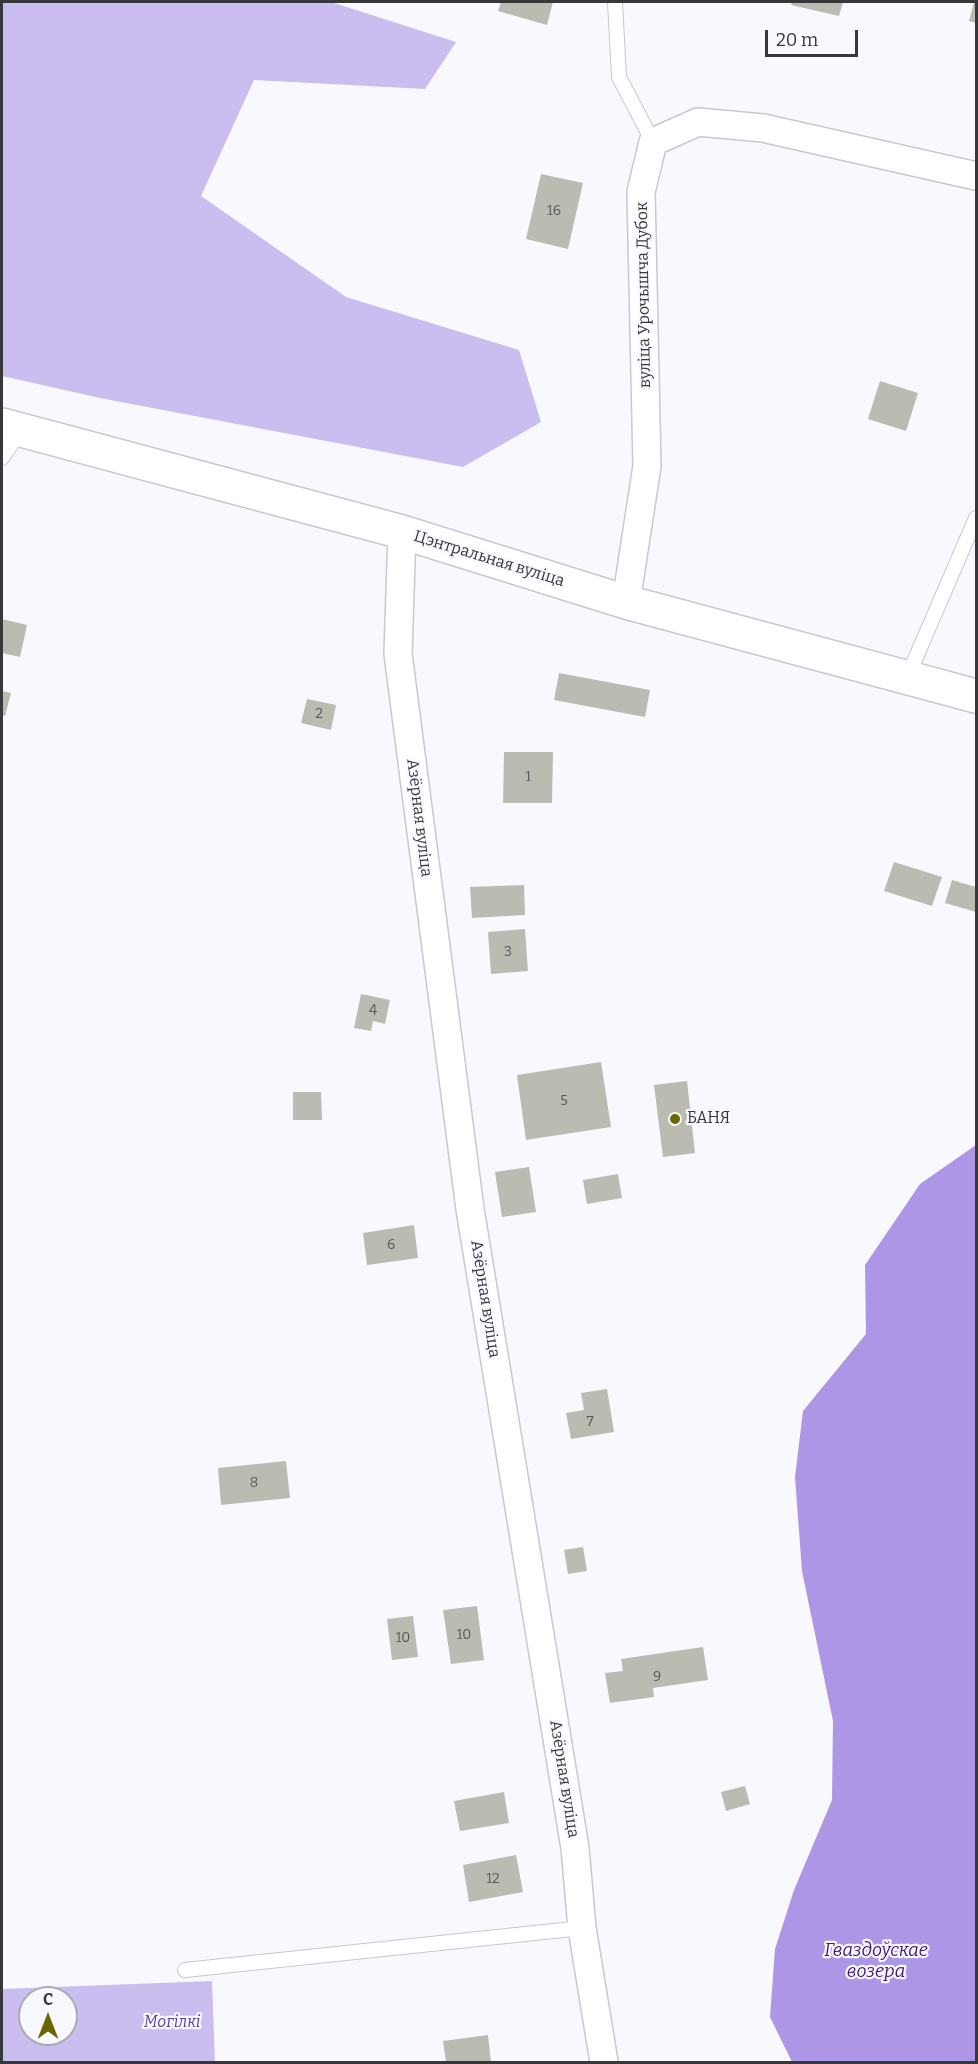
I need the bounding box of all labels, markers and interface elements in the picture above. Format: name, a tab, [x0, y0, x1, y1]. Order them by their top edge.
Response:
scale bar	[768, 18, 861, 56]
text: 20 m	[776, 29, 818, 51]
street label: вуліца Урочышча Дубок	[633, 202, 655, 388]
house number: 16	[547, 203, 561, 219]
street label: Цэнтральная вуліца	[411, 527, 567, 591]
house number: 2	[315, 706, 323, 722]
street label: Азёрная вуліца	[402, 758, 436, 878]
house number: 1	[525, 769, 531, 785]
house number: 3	[504, 944, 512, 960]
house number: 4	[369, 1003, 377, 1019]
house number: 5	[560, 1093, 568, 1109]
place label: БАНЯ	[687, 1109, 730, 1129]
marker: БАНЯ	[668, 1112, 682, 1126]
house number: 6	[387, 1237, 395, 1253]
street label: Азёрная вуліца	[466, 1239, 504, 1359]
house number: 7	[586, 1414, 594, 1430]
house number: 8	[250, 1475, 258, 1491]
house number: 10	[457, 1627, 471, 1643]
house number: 10	[396, 1630, 410, 1646]
house number: 9	[653, 1669, 661, 1685]
street label: Азёрная вуліца	[545, 1719, 583, 1839]
house number: 12	[486, 1871, 500, 1887]
water label: Гваздоўскае возера	[824, 1940, 928, 1982]
north arrow	[18, 1986, 78, 2046]
text: С	[43, 1990, 53, 2009]
park label: Могілкі	[144, 2013, 200, 2033]

